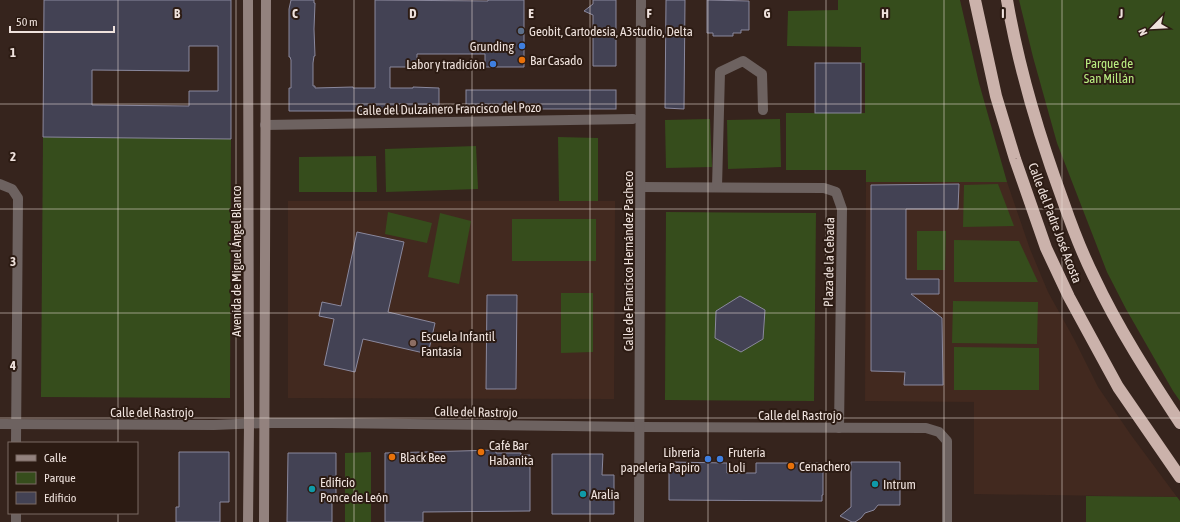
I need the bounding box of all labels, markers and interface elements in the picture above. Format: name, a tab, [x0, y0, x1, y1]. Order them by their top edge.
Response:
text: B	[174, 6, 181, 21]
text: C	[292, 6, 298, 21]
text: D	[409, 6, 417, 21]
text: E	[528, 6, 534, 21]
text: F	[646, 6, 652, 21]
text: G	[764, 6, 771, 21]
text: H	[881, 6, 889, 21]
text: I	[1001, 6, 1005, 21]
text: J	[1118, 6, 1123, 21]
scale bar	[10, 8, 114, 34]
north arrow	[1132, 8, 1172, 48]
text: 50 m	[16, 15, 38, 29]
place label: Geobit, Cartodesia, A3studio, Delta	[529, 24, 693, 39]
marker: Geobit, Cartodesia, A3studio, Delta	[516, 26, 526, 36]
text: N	[1136, 27, 1150, 37]
place label: Grunding	[470, 39, 514, 54]
marker: Grunding	[517, 41, 527, 51]
text: 1	[10, 45, 16, 60]
place label: Bar Casado	[530, 53, 583, 68]
marker: Bar Casado	[517, 55, 527, 65]
park label: Parque de San Millán	[1084, 56, 1134, 86]
place label: Labor y tradición	[406, 57, 485, 72]
marker: Labor y tradición	[488, 59, 498, 69]
street label: Calle del Dulzainero Francisco del Pozo	[357, 100, 541, 118]
text: 2	[10, 149, 16, 164]
street label: Calle del Padre José Acosta	[1025, 161, 1085, 285]
street label: Calle de Francisco Hernández Pacheco	[621, 171, 636, 351]
street label: Avenida de Miguel Ángel Blanco	[229, 185, 244, 337]
street label: Plaza de la Cebada	[821, 217, 837, 307]
text: 3	[10, 254, 16, 269]
place label: Escuela Infantil Fantasía	[421, 329, 496, 359]
marker: Escuela Infantil Fantasía	[408, 338, 418, 348]
text: 4	[9, 358, 16, 373]
street label: Calle del Rastrojo	[434, 404, 518, 420]
street label: Calle del Rastrojo	[110, 405, 194, 420]
street label: Calle del Rastrojo	[758, 408, 842, 423]
place label: Café Bar Habanita	[489, 438, 534, 468]
legend	[8, 442, 138, 514]
place label: Librería papelería Papiro	[621, 445, 700, 475]
place label: Frutería Loli	[728, 445, 765, 475]
marker: Café Bar Habanita	[476, 447, 486, 457]
place label: Black Bee	[400, 450, 446, 465]
text: Calle	[44, 451, 67, 465]
marker: Black Bee	[387, 452, 397, 462]
marker: Librería papelería Papiro	[703, 454, 713, 464]
marker: Frutería Loli	[715, 454, 725, 464]
place label: Cenachero	[799, 459, 850, 474]
marker: Cenachero	[786, 461, 796, 471]
text: Parque	[44, 471, 76, 485]
place label: Edificio Ponce de León	[320, 475, 388, 505]
place label: Intrum	[883, 477, 916, 492]
marker: Intrum	[870, 479, 880, 489]
marker: Edificio Ponce de León	[307, 484, 317, 494]
place label: Aralia	[591, 487, 619, 502]
marker: Aralia	[578, 489, 588, 499]
text: Edificio	[44, 491, 77, 505]

